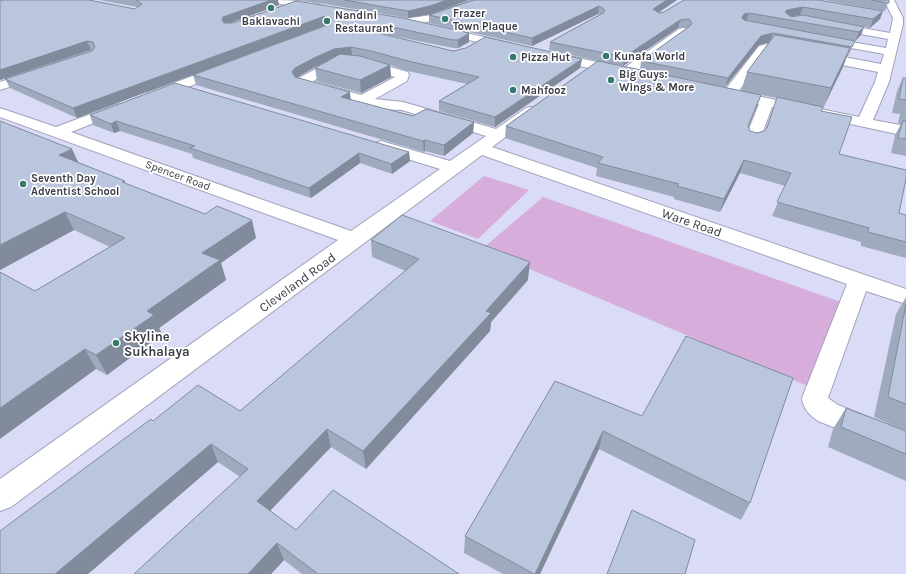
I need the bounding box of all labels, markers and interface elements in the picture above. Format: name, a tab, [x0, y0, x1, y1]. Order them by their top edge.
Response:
marker: Baklavachi	[266, 3, 276, 13]
place label: Frazer Town Plaque	[453, 7, 518, 33]
place label: Nandini Restaurant	[335, 9, 394, 35]
marker: Frazer Town Plaque	[440, 14, 450, 24]
place label: Baklavachi	[242, 15, 300, 28]
marker: Nandini Restaurant	[322, 16, 332, 26]
place label: Kunafa World	[614, 50, 685, 63]
place label: Pizza Hut	[521, 51, 571, 64]
marker: Kunafa World	[601, 51, 611, 61]
marker: Pizza Hut	[508, 52, 518, 62]
place label: Big Guys: Wings & More	[619, 68, 694, 94]
marker: Big Guys: Wings & More	[606, 75, 616, 85]
place label: Mahfooz	[521, 84, 566, 97]
marker: Mahfooz	[508, 85, 518, 95]
street label: Spencer Road	[143, 158, 212, 193]
place label: Seventh Day Adventist School	[31, 172, 119, 198]
marker: Seventh Day Adventist School	[18, 179, 28, 189]
street label: Ware Road	[660, 205, 724, 240]
street label: Cleveland Road	[256, 250, 338, 315]
place label: Skyline Sukhalaya	[124, 329, 190, 359]
marker: Skyline Sukhalaya	[111, 338, 121, 348]

